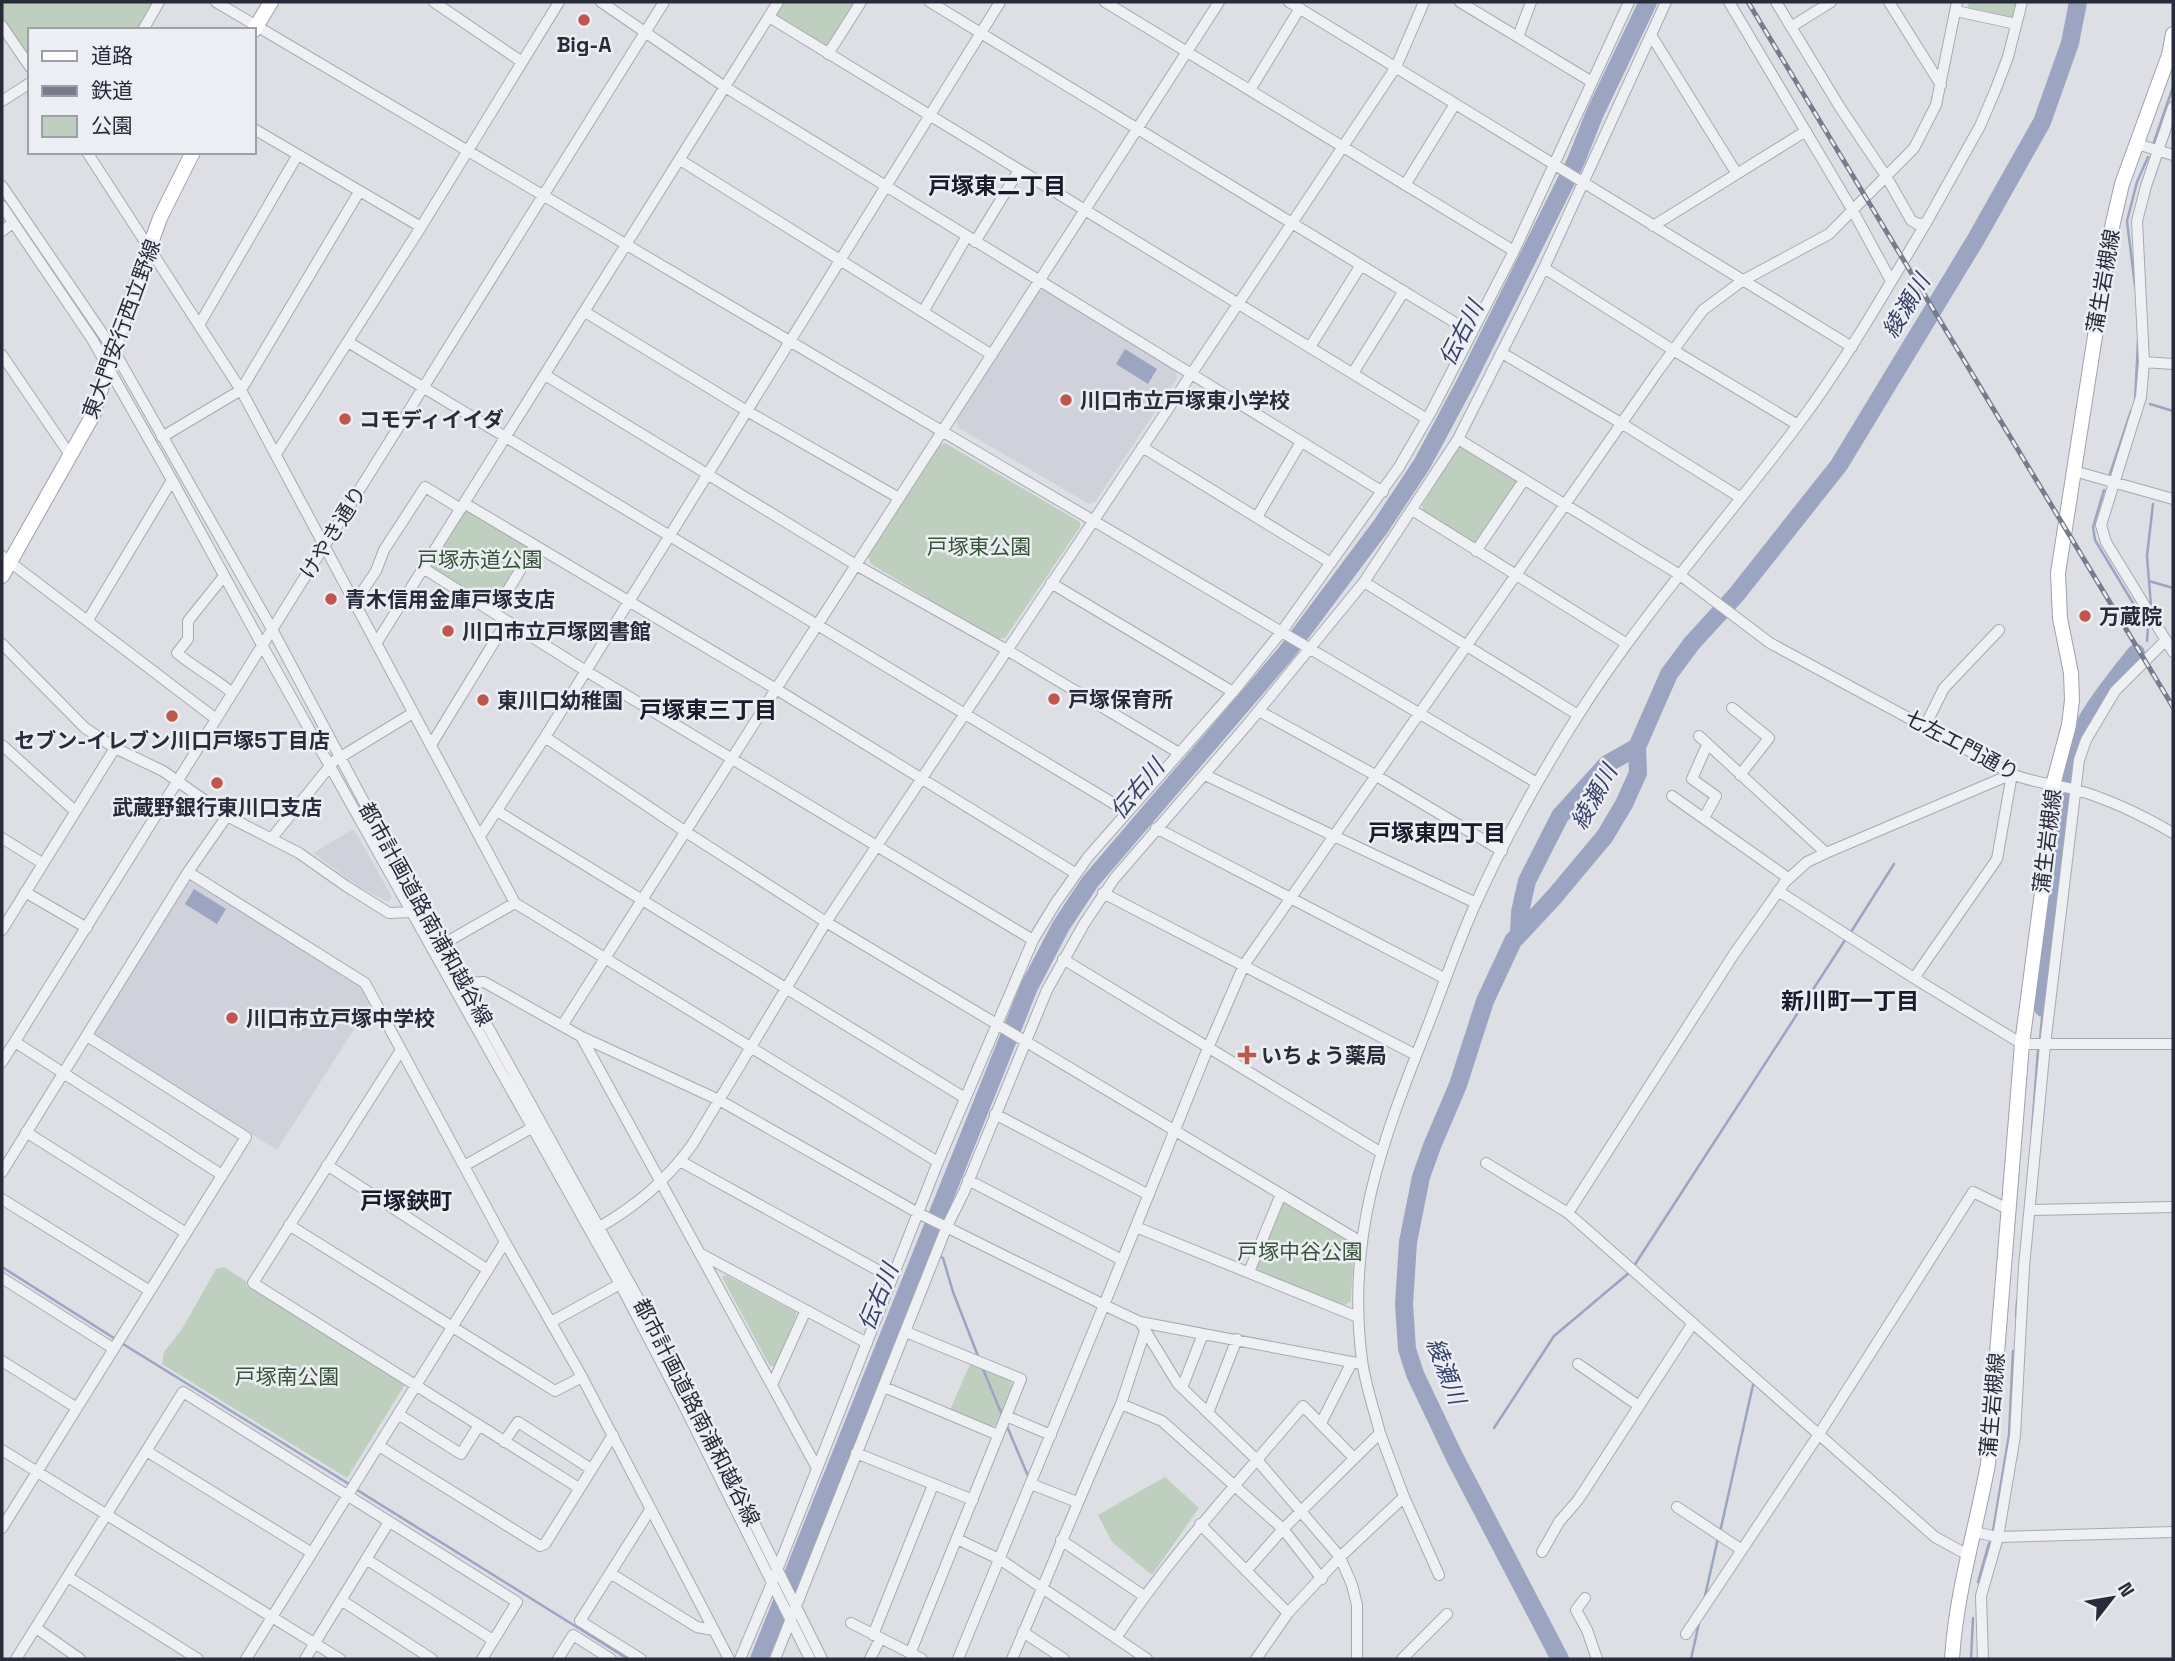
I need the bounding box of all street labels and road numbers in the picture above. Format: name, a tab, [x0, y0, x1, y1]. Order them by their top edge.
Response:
street label: 蒲生岩槻線	[2081, 227, 2125, 335]
street label: 東大門安行西立野線	[76, 236, 166, 422]
street label: けやき通り	[294, 480, 372, 584]
street label: 七左エ門通り	[1900, 704, 2024, 786]
street label: 蒲生岩槻線	[2027, 787, 2067, 895]
street label: 都市計画道路南浦和越谷線	[353, 797, 499, 1031]
street label: 都市計画道路南浦和越谷線	[628, 1294, 766, 1530]
street label: 蒲生岩槻線	[1974, 1352, 2010, 1458]

